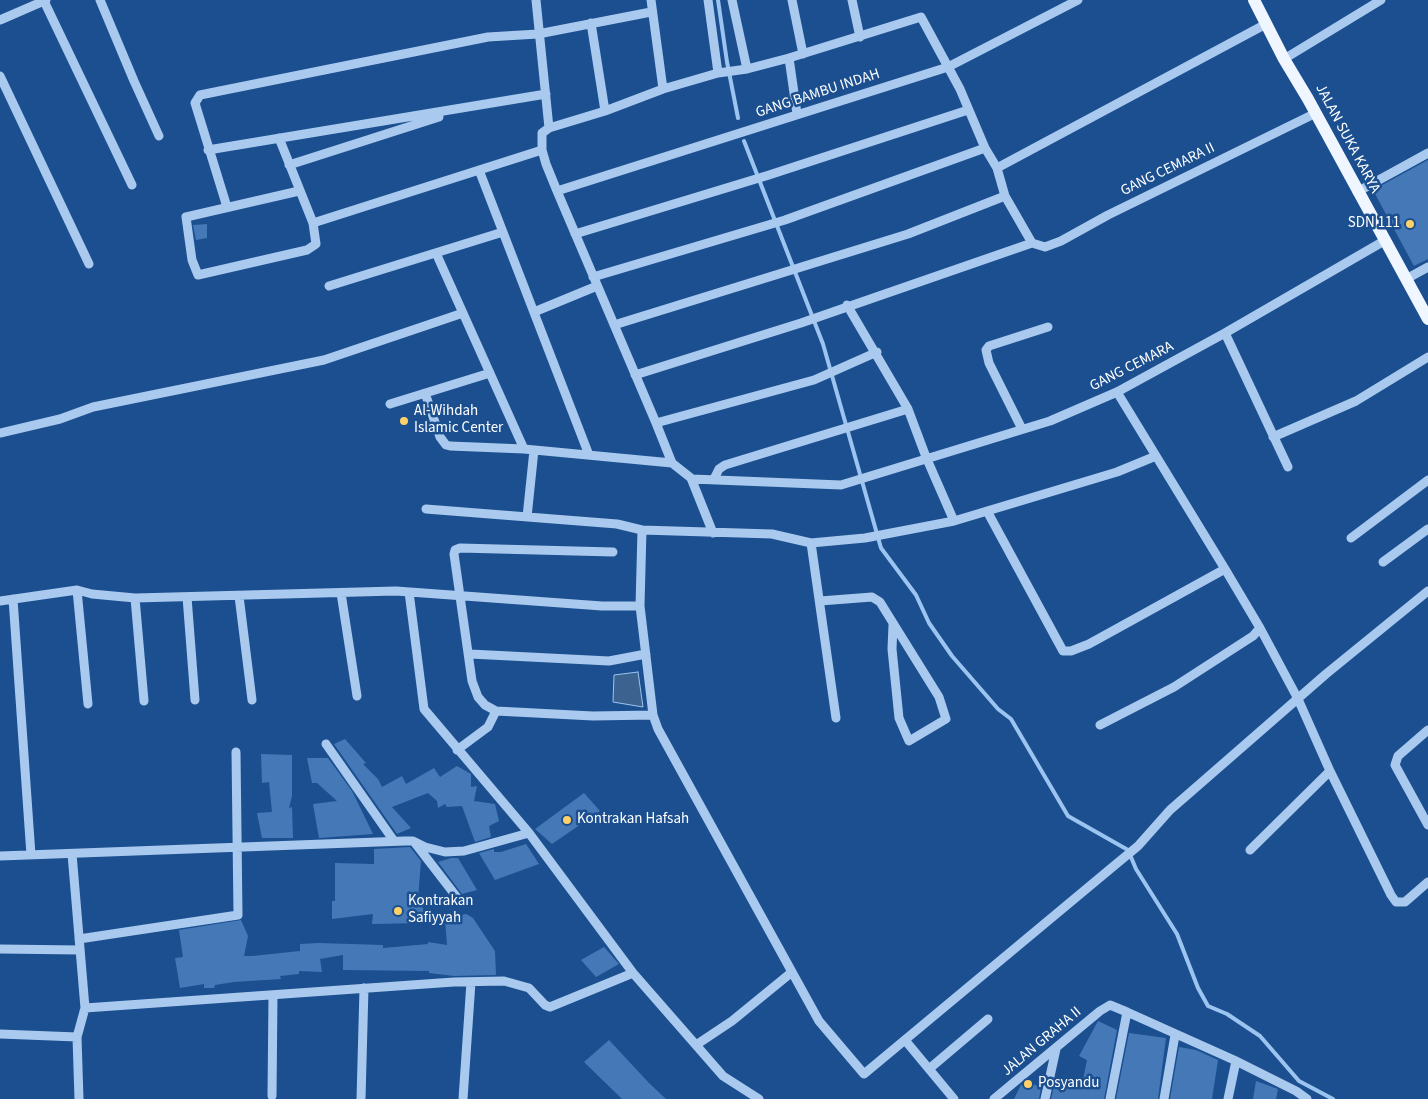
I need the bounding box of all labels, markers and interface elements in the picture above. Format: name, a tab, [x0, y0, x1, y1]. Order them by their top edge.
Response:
street label: GANG BAMBU INDAH	[754, 65, 882, 123]
street label: JALAN SUKA KARYA	[1311, 81, 1383, 197]
street label: GANG CEMARA II	[1118, 139, 1218, 201]
place label: SDN 111	[1348, 215, 1400, 233]
marker: SDN 111	[1404, 218, 1416, 230]
street label: GANG CEMARA	[1087, 338, 1177, 396]
place label: Al-Wihdah Islamic Center	[414, 403, 503, 438]
marker: Al-Wihdah Islamic Center	[398, 415, 410, 427]
place label: Kontrakan Hafsah	[577, 811, 689, 829]
marker: Kontrakan Hafsah	[561, 814, 573, 826]
place label: Kontrakan Safiyyah	[408, 893, 473, 928]
marker: Kontrakan Safiyyah	[392, 905, 404, 917]
street label: JALAN GRAHA II	[999, 1004, 1085, 1080]
place label: Posyandu	[1038, 1075, 1099, 1093]
marker: Posyandu	[1022, 1078, 1034, 1090]

